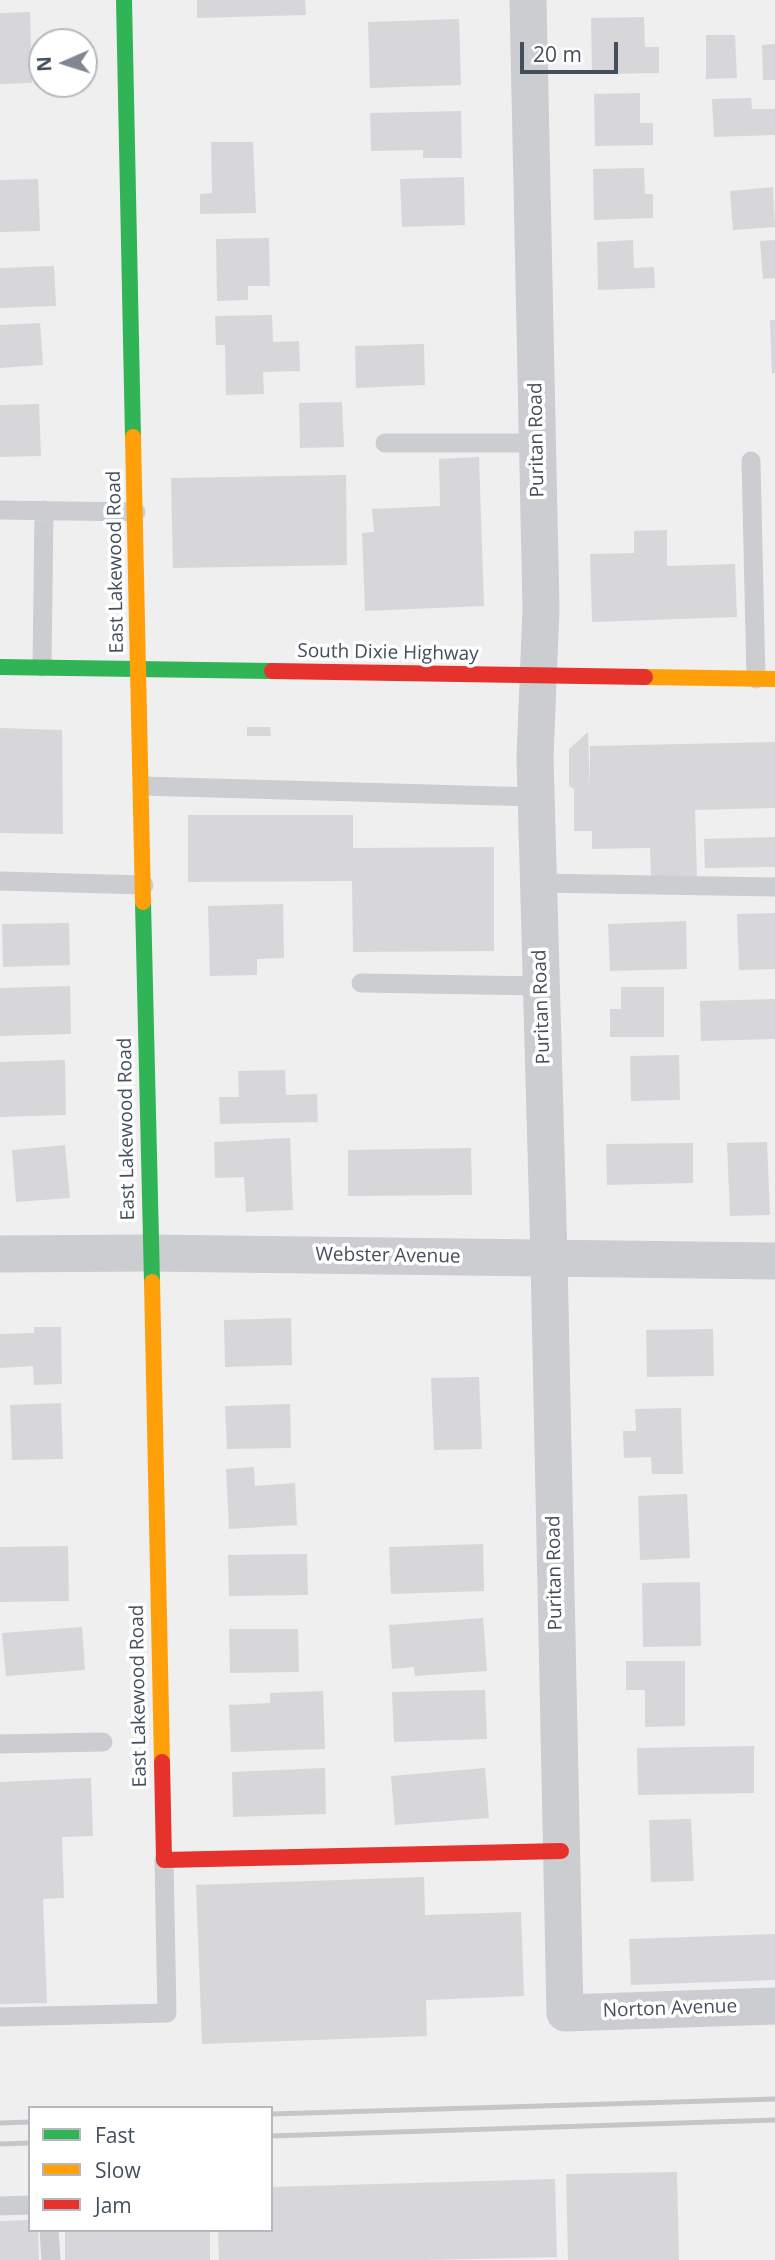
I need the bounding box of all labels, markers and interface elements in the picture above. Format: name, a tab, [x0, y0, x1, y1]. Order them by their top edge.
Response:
north arrow	[28, 28, 98, 98]
scale bar	[523, 28, 621, 72]
text: 20 m	[533, 40, 582, 68]
text: N	[31, 56, 57, 72]
street label: Puritan Road	[525, 382, 549, 498]
street label: East Lakewood Road	[103, 471, 129, 653]
street label: South Dixie Highway	[297, 640, 479, 666]
street label: Puritan Road	[529, 949, 555, 1065]
street label: East Lakewood Road	[114, 1038, 140, 1220]
street label: Webster Avenue	[315, 1243, 461, 1269]
street label: Puritan Road	[543, 1515, 567, 1631]
street label: East Lakewood Road	[126, 1605, 152, 1787]
street label: Norton Avenue	[602, 1995, 738, 2023]
legend	[28, 2106, 273, 2232]
text: Fast	[95, 2121, 135, 2149]
text: Slow	[95, 2156, 141, 2184]
text: Jam	[95, 2191, 132, 2219]

